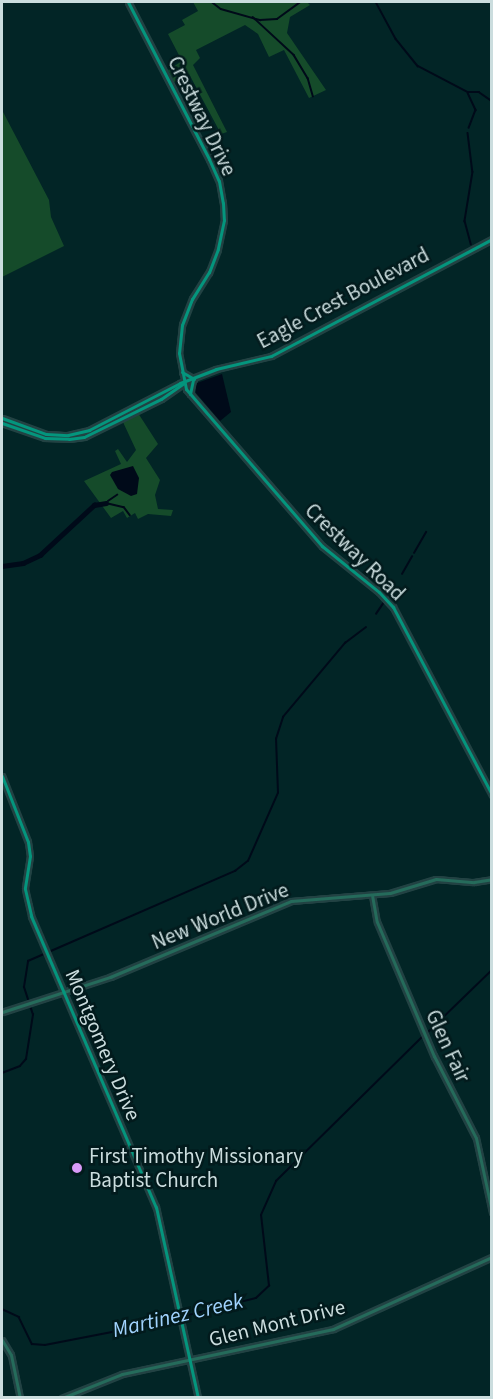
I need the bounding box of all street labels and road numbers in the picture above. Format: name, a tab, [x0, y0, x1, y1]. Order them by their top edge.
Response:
street label: Crestway Drive	[162, 52, 242, 180]
street label: Eagle Crest Boulevard	[253, 242, 433, 354]
street label: Crestway Road	[300, 498, 410, 606]
street label: New World Drive	[148, 877, 292, 955]
street label: Montgomery Drive	[60, 966, 146, 1124]
street label: Glen Fair	[420, 1006, 476, 1086]
street label: Glen Mont Drive	[206, 1294, 348, 1352]

